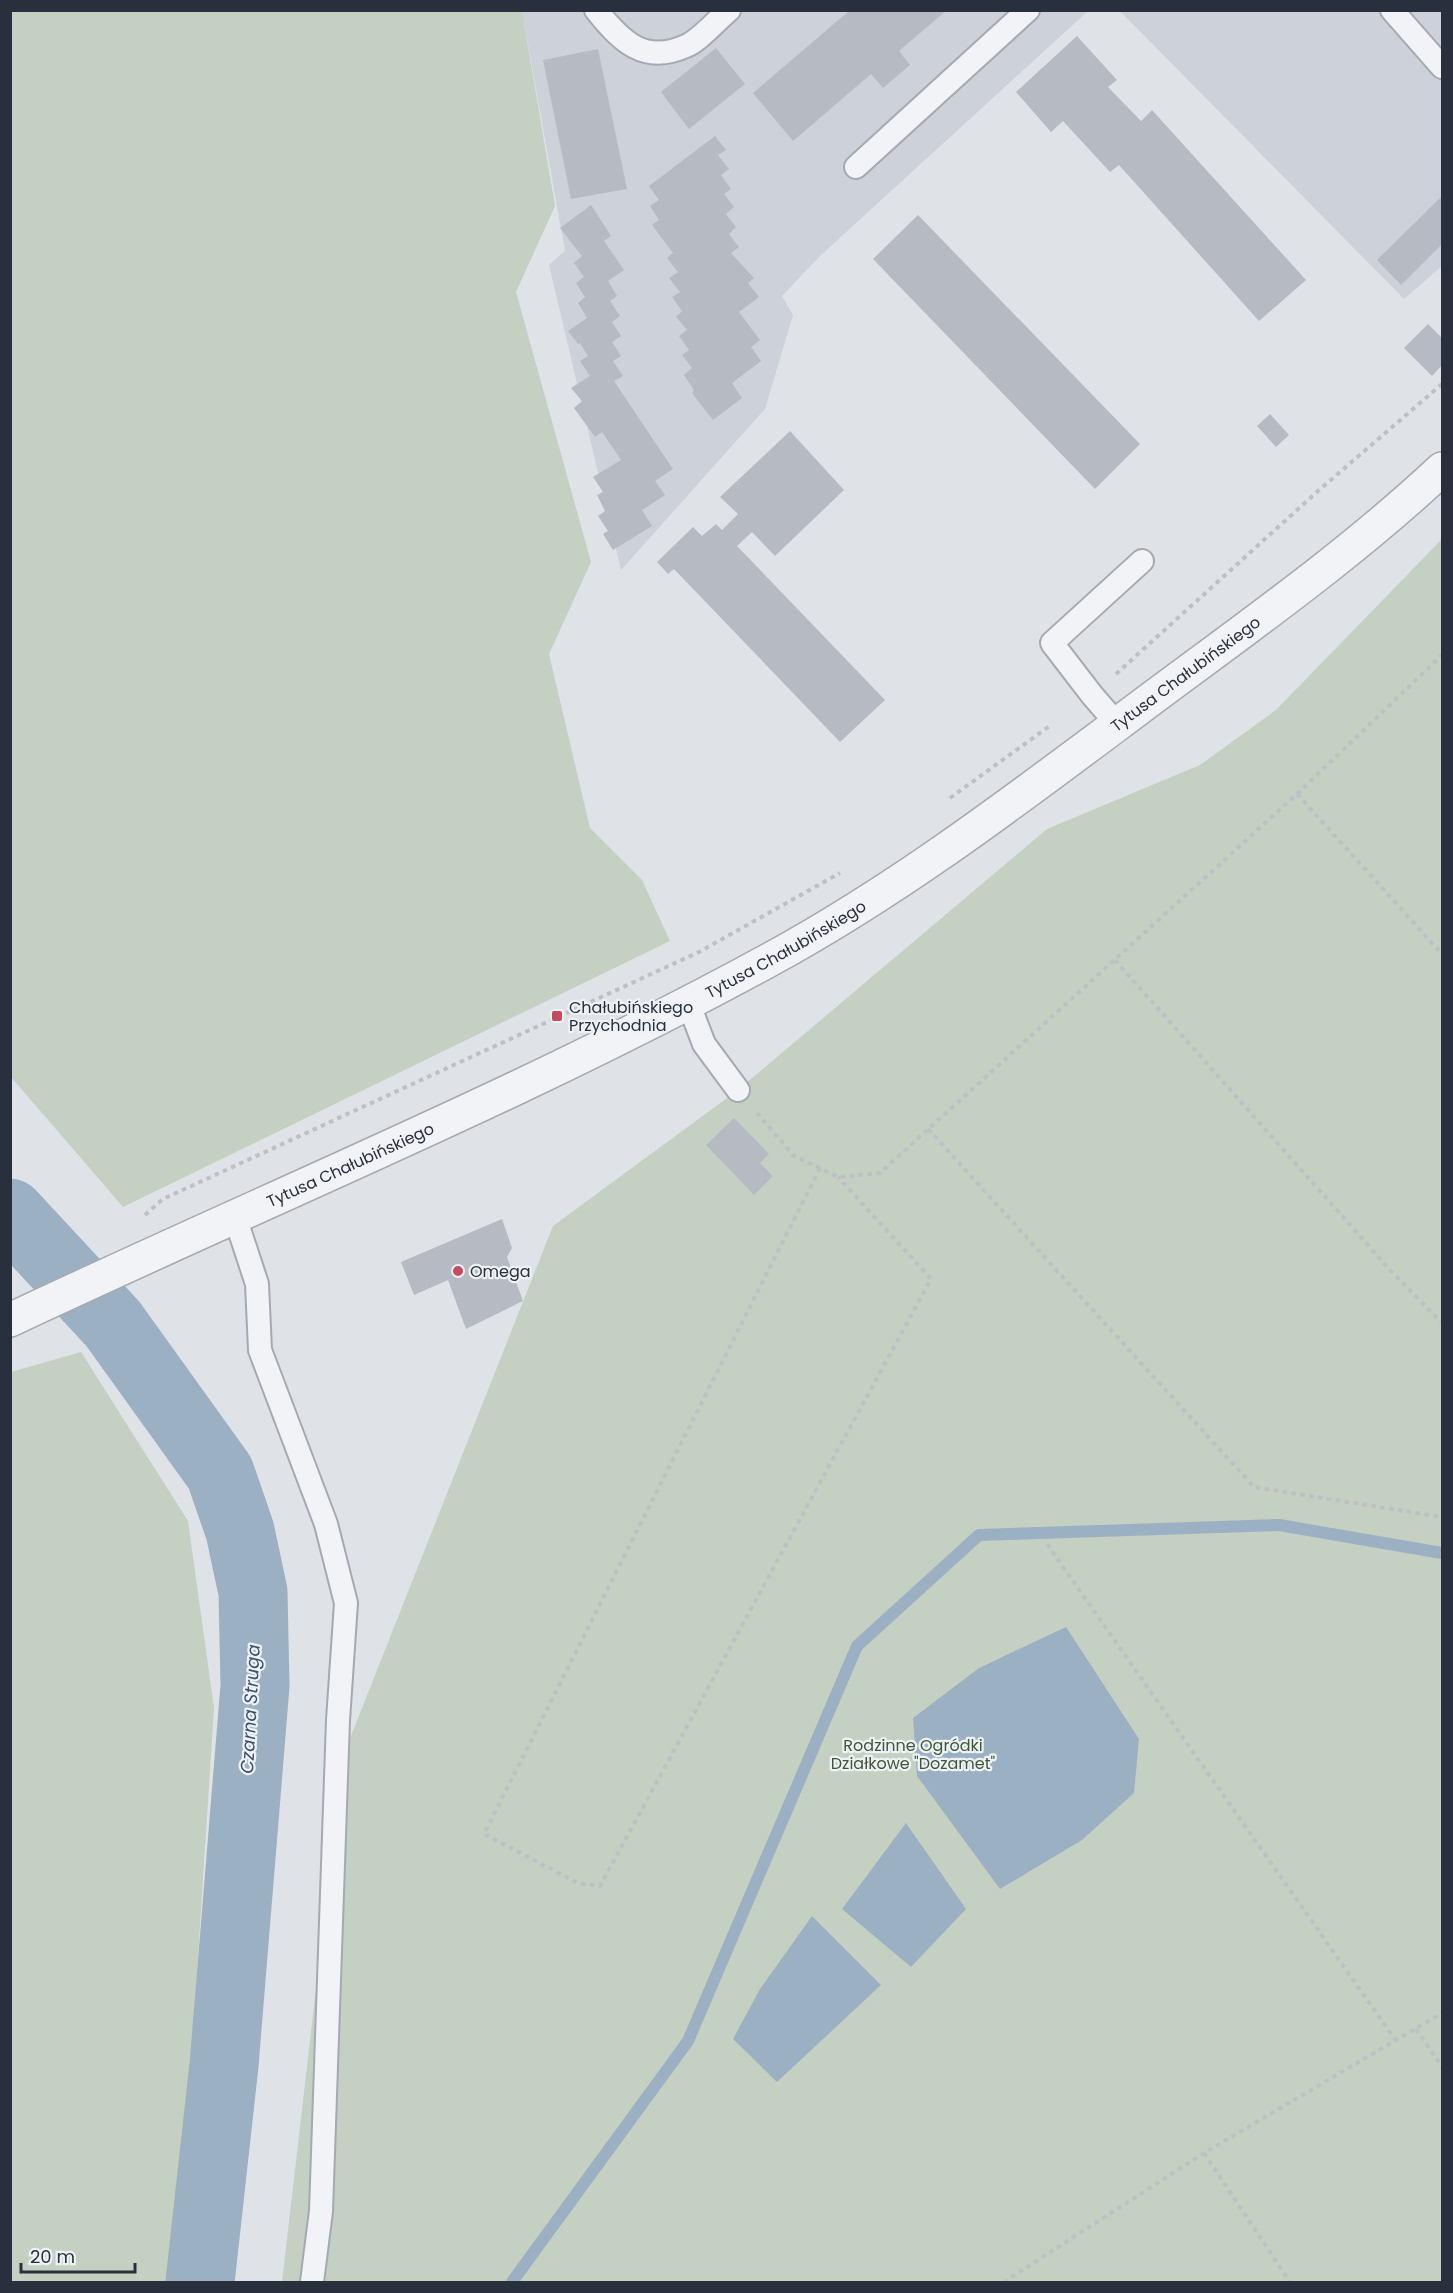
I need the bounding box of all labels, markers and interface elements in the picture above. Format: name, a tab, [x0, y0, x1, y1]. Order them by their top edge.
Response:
street label: Tytusa Chałubińskiego	[1106, 610, 1265, 737]
street label: Tytusa Chałubińskiego	[701, 894, 870, 1004]
place label: Chałubińskiego Przychodnia	[569, 996, 693, 1037]
marker: Chałubińskiego Przychodnia	[550, 1009, 564, 1023]
street label: Tytusa Chałubińskiego	[263, 1116, 438, 1213]
place label: Omega	[470, 1260, 531, 1283]
marker: Omega	[451, 1264, 465, 1278]
water label: Czarna Struga	[234, 1644, 266, 1774]
park label: Rodzinne Ogródki Działkowe "Dozamet"	[831, 1734, 996, 1775]
scale bar	[21, 2236, 135, 2274]
text: 20 m	[30, 2244, 75, 2269]

